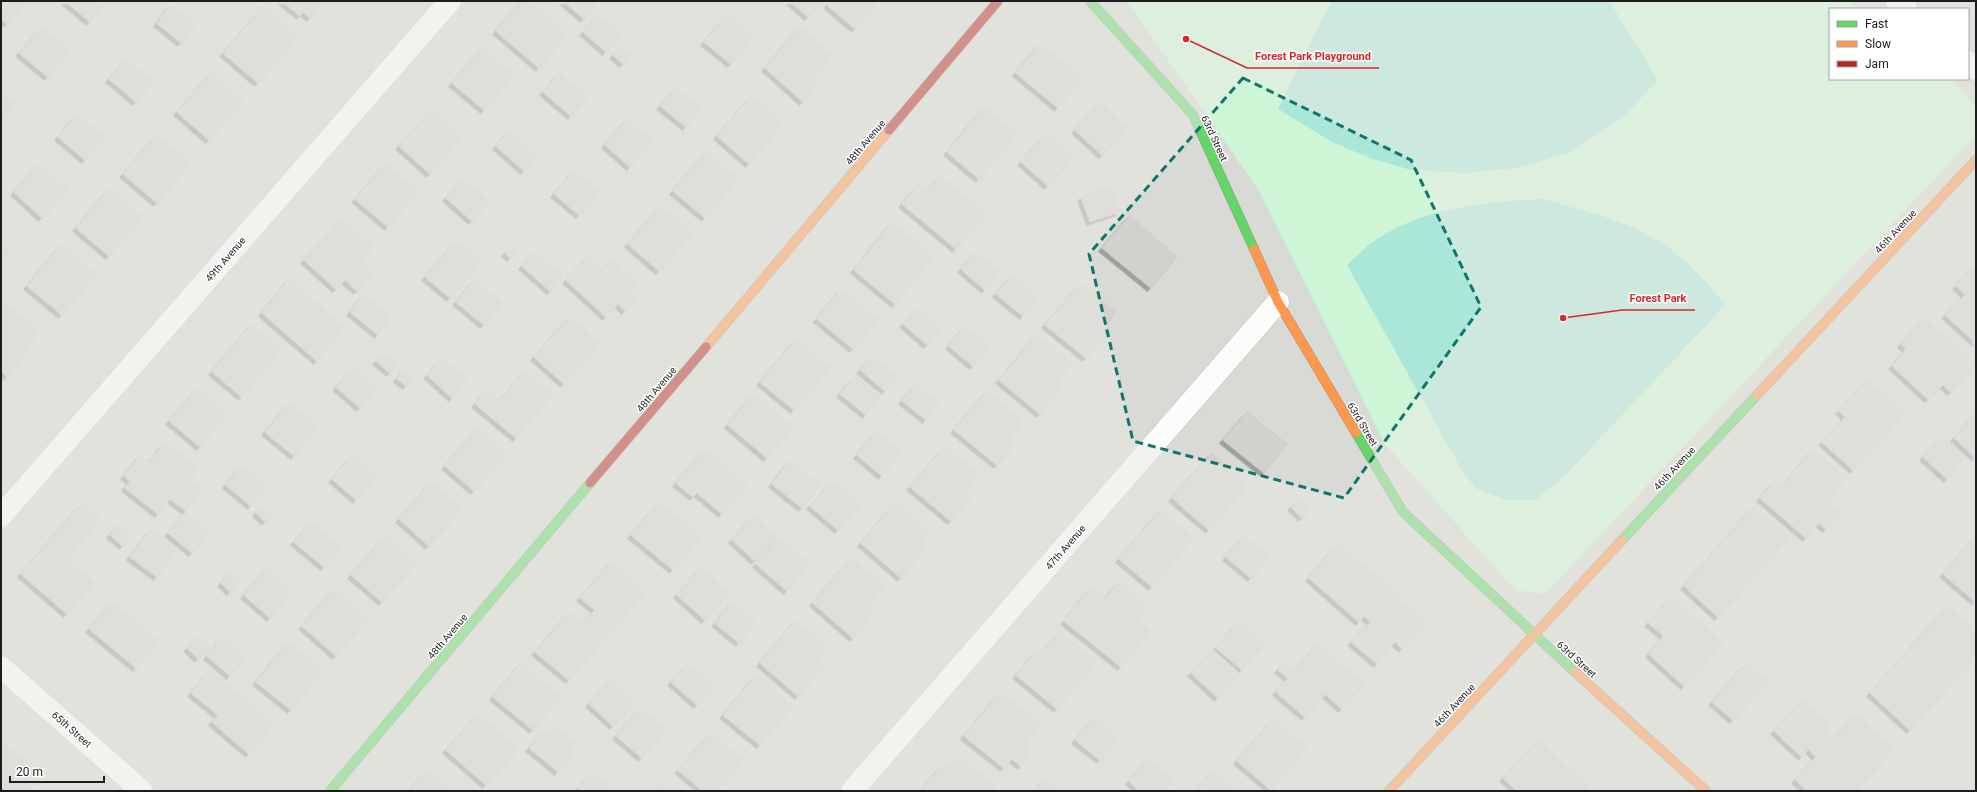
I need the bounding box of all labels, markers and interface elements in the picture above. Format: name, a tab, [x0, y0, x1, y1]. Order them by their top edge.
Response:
legend	[1829, 8, 1969, 80]
text: Fast	[1865, 17, 1888, 31]
text: Slow	[1865, 37, 1891, 51]
callout: Forest Park Playground	[1247, 45, 1379, 68]
text: Forest Park Playground	[1255, 50, 1371, 63]
text: Jam	[1865, 57, 1889, 71]
street label: 63rd Street	[1199, 114, 1230, 163]
street label: 48th Avenue	[843, 118, 887, 167]
street label: 46th Avenue	[1873, 207, 1918, 255]
street label: 49th Avenue	[203, 235, 248, 284]
callout: Forest Park	[1622, 287, 1695, 310]
text: Forest Park	[1630, 292, 1687, 305]
street label: 48th Avenue	[634, 365, 678, 414]
street label: 63rd Street	[1345, 400, 1380, 448]
street label: 46th Avenue	[1652, 444, 1697, 492]
street label: 47th Avenue	[1043, 523, 1088, 572]
street label: 48th Avenue	[425, 612, 469, 661]
street label: 63rd Street	[1555, 639, 1599, 680]
street label: 46th Avenue	[1432, 681, 1477, 729]
street label: 65th Street	[50, 709, 94, 750]
scale bar	[10, 758, 104, 784]
text: 20 m	[16, 765, 43, 779]

